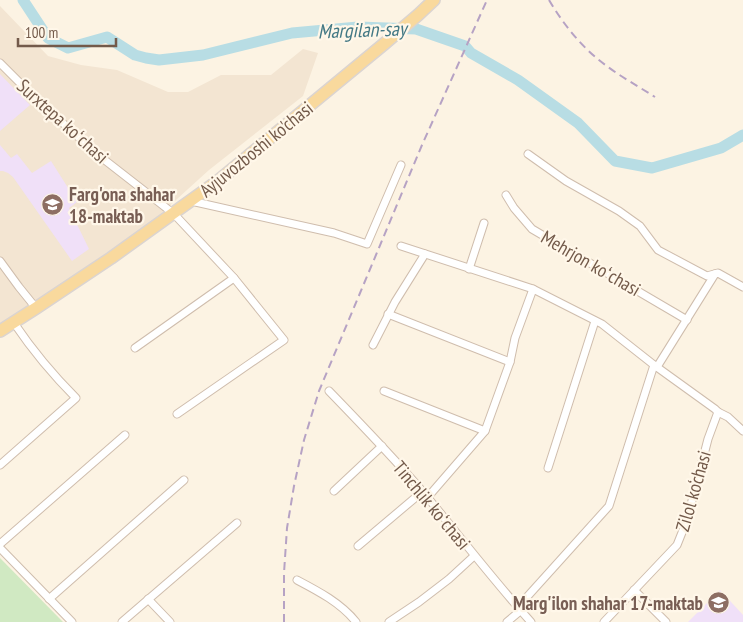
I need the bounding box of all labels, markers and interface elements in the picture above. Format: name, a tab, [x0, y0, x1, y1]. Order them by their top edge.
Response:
scale bar	[18, 15, 115, 47]
water label: Margilan-say	[317, 15, 409, 45]
text: 100 m	[25, 23, 58, 42]
street label: Surxtepa koʻchasi	[12, 74, 114, 168]
street label: Ayjuvozboshi ko'chasi	[194, 96, 318, 202]
place label: Farg'ona shahar 18-maktab	[69, 182, 175, 228]
school or university icon: Farg'ona shahar 18-maktab	[41, 193, 65, 217]
street label: Mehrjon koʻchasi	[537, 225, 645, 301]
street label: Zilol ko‘chasi	[670, 448, 716, 534]
street label: Tinchlik koʻchasi	[388, 456, 476, 554]
place label: Marg'ilon shahar 17-maktab	[513, 591, 703, 615]
school or university icon: Marg'ilon shahar 17-maktab	[707, 591, 731, 615]

